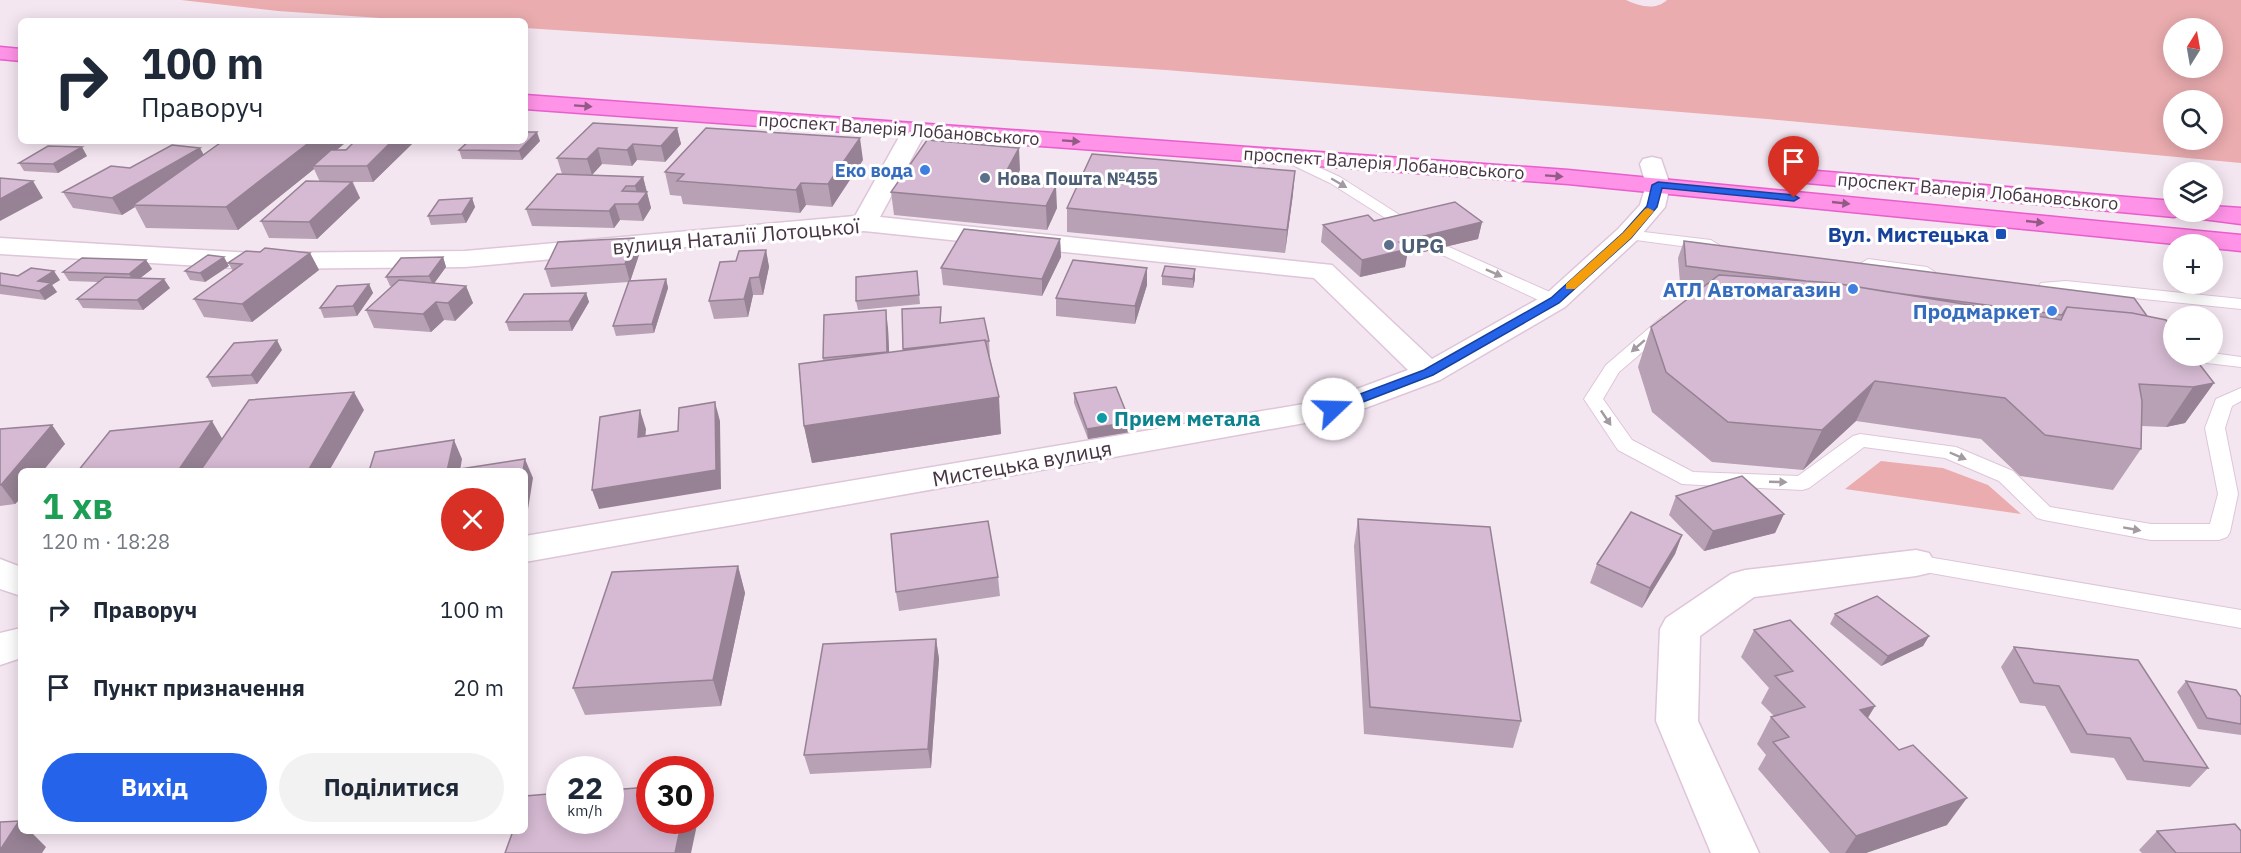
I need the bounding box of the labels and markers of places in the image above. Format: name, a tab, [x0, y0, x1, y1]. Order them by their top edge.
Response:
pin	[1768, 136, 1819, 198]
place label: Еко вода	[835, 159, 913, 182]
marker: Еко вода	[918, 163, 932, 177]
place label: Нова Пошта №455	[997, 167, 1158, 190]
marker: Нова Пошта №455	[978, 171, 992, 185]
place label: Вул. Мистецька	[1828, 220, 1989, 248]
marker: Вул. Мистецька	[1994, 227, 2008, 241]
place label: UPG	[1401, 231, 1444, 259]
marker: UPG	[1382, 238, 1396, 252]
place label: АТЛ Автомагазин	[1663, 275, 1841, 303]
marker: АТЛ Автомагазин	[1846, 282, 1860, 296]
place label: Продмаркет	[1913, 297, 2040, 325]
marker: Продмаркет	[2045, 304, 2059, 318]
place label: Прием метала	[1114, 404, 1260, 432]
marker: Прием метала	[1095, 411, 1109, 425]

